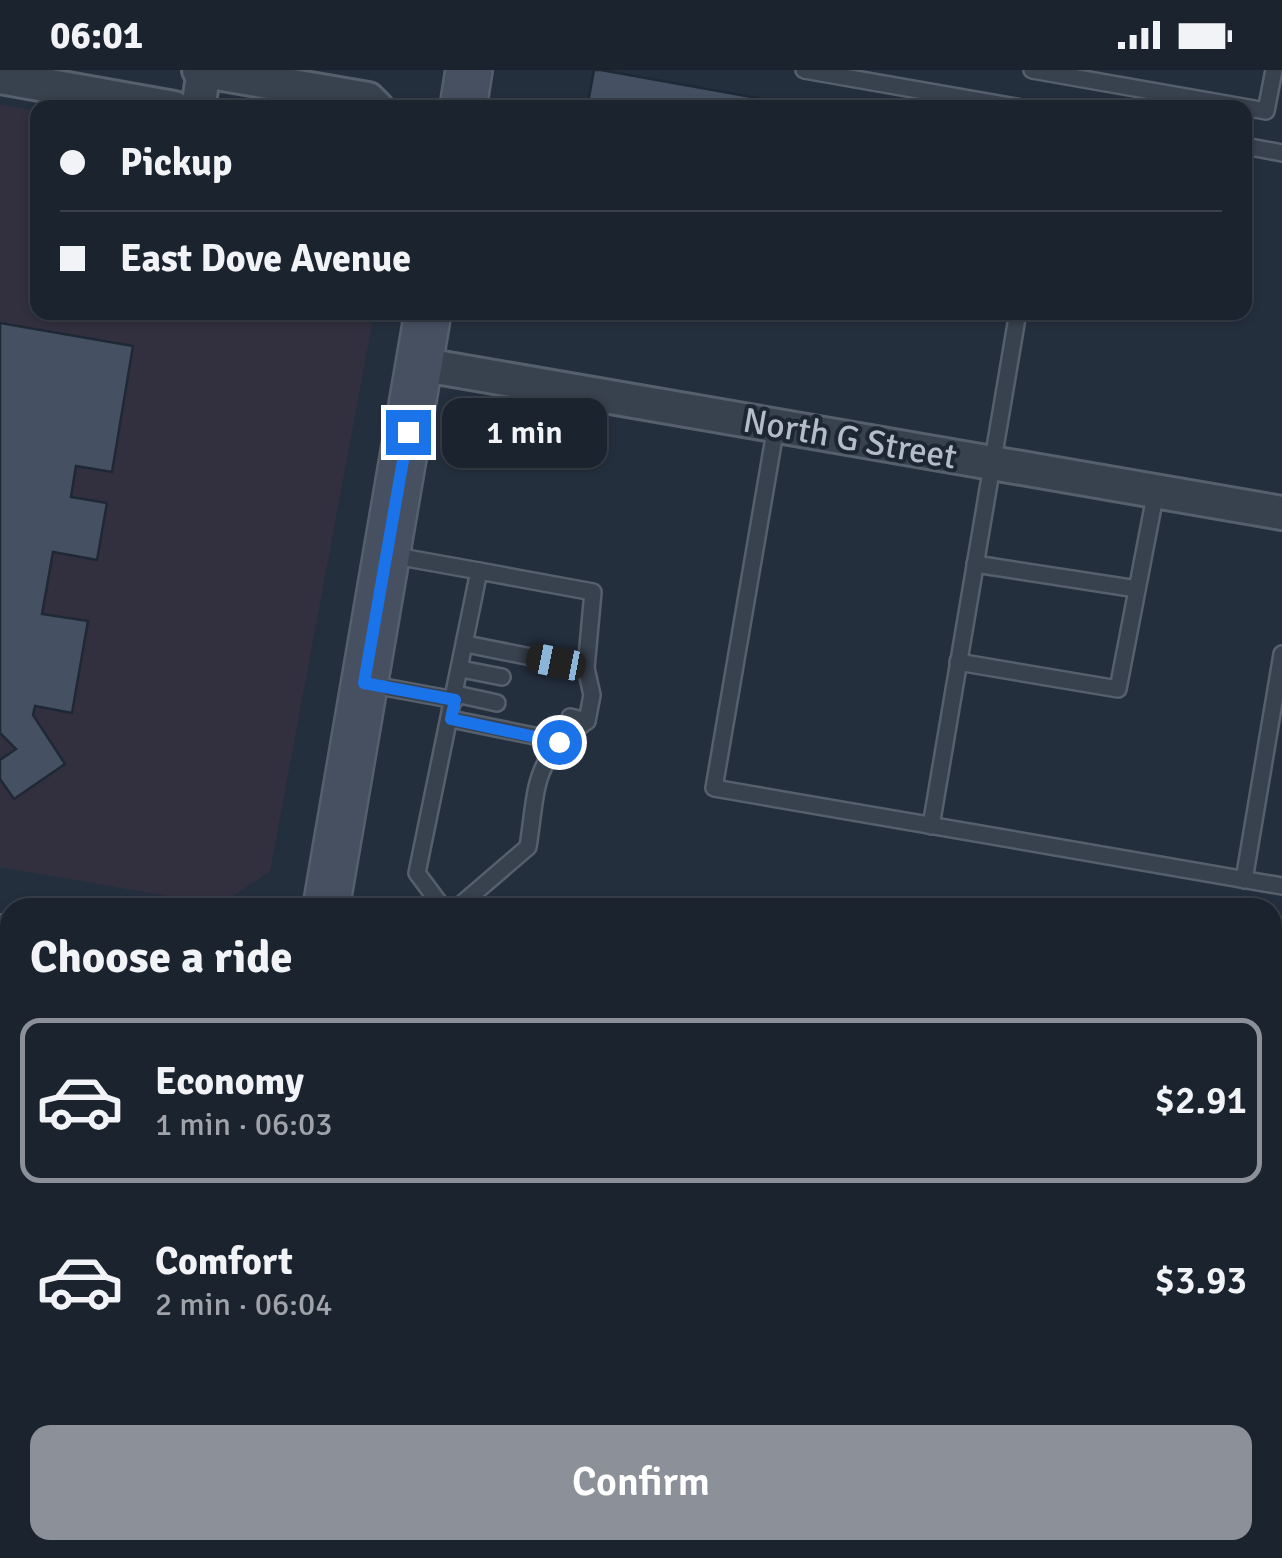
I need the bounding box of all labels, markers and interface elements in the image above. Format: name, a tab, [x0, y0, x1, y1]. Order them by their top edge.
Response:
text: 06:01	[50, 12, 143, 59]
text: Pickup	[120, 139, 232, 186]
text: East Dove Avenue	[120, 235, 411, 282]
callout: 1 min	[443, 397, 608, 467]
street label: North G Street	[740, 399, 960, 478]
route end	[386, 410, 431, 455]
text: 1 min	[486, 413, 563, 452]
car	[524, 642, 588, 682]
route start	[537, 720, 582, 765]
text: Choose a ride	[30, 930, 293, 985]
icon: car	[35, 1056, 125, 1146]
text: Economy	[155, 1058, 304, 1105]
text: $2.91	[1154, 1077, 1247, 1124]
text: 1 min · 06:03	[155, 1105, 333, 1144]
icon: car	[35, 1236, 125, 1326]
text: Comfort	[155, 1238, 293, 1285]
text: $3.93	[1154, 1257, 1247, 1304]
text: 2 min · 06:04	[155, 1285, 333, 1324]
button: Confirm	[30, 1425, 1252, 1540]

